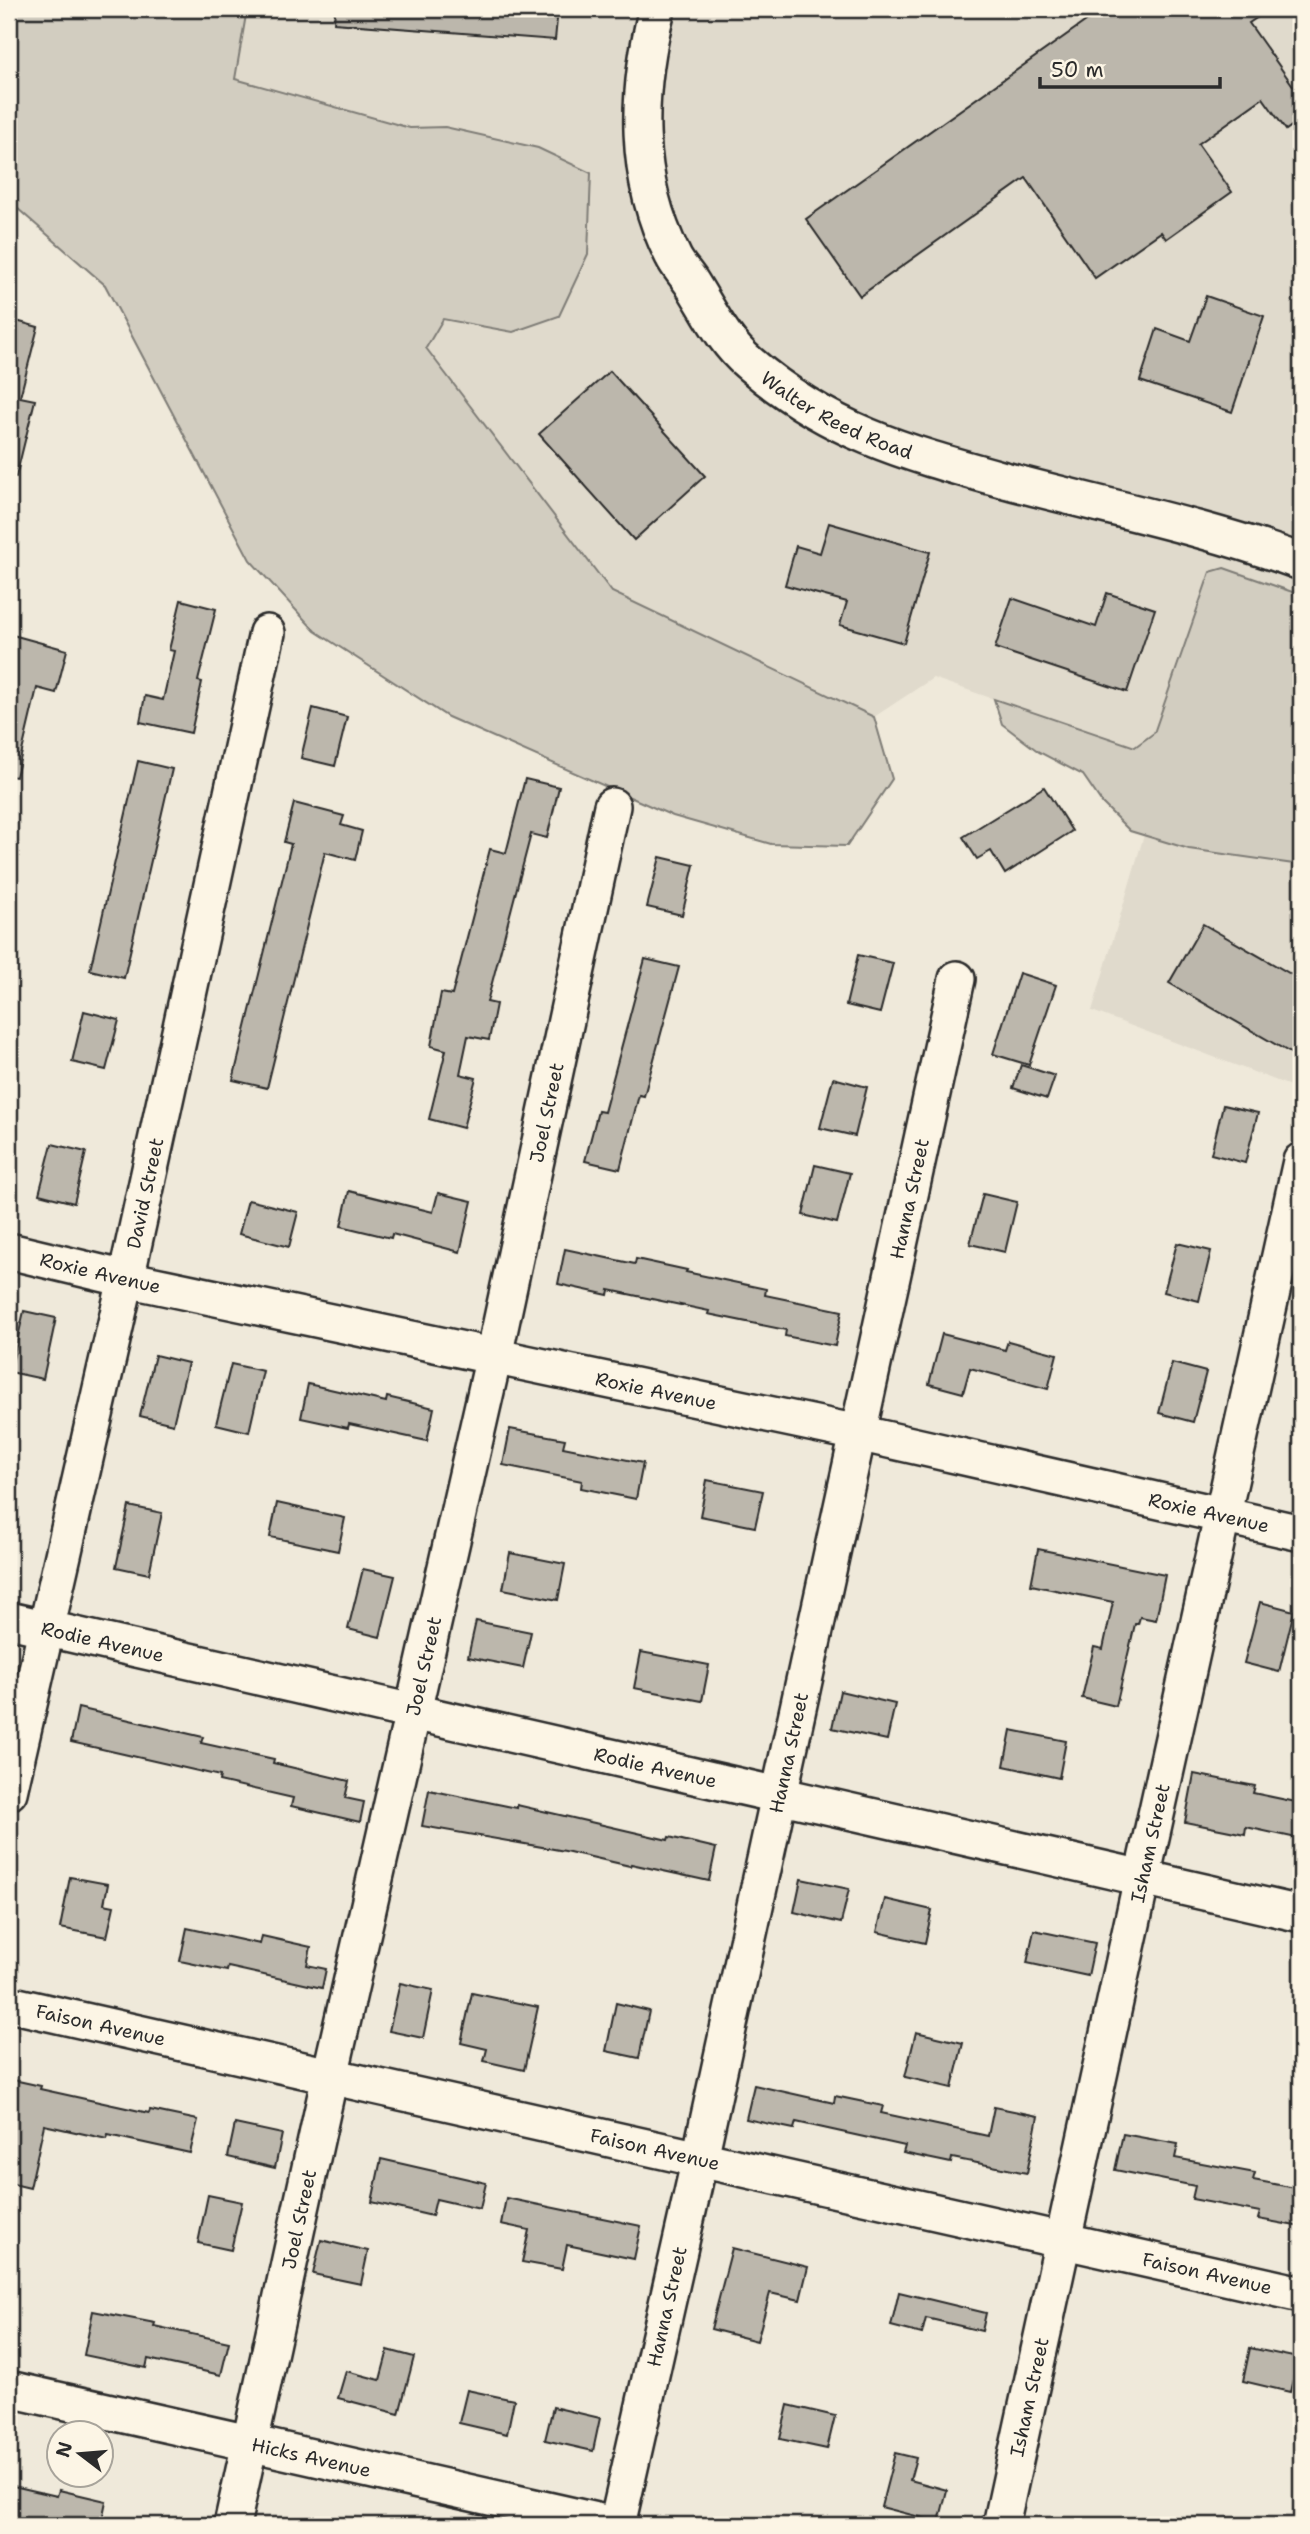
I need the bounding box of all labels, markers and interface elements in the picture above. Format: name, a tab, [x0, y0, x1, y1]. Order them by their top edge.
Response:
scale bar	[1040, 46, 1221, 90]
text: 50 m	[1051, 56, 1104, 84]
street label: Walter Reed Road	[756, 366, 916, 465]
street label: Joel Street	[524, 1060, 570, 1165]
street label: David Street	[121, 1135, 169, 1251]
street label: Hanna Street	[884, 1136, 935, 1262]
street label: Roxie Avenue	[37, 1247, 163, 1299]
street label: Roxie Avenue	[593, 1366, 719, 1416]
street label: Roxie Avenue	[1146, 1487, 1272, 1538]
street label: Joel Street	[400, 1614, 447, 1718]
street label: Rodie Avenue	[39, 1616, 166, 1668]
street label: Hanna Street	[764, 1690, 814, 1816]
street label: Rodie Avenue	[591, 1741, 719, 1794]
street label: Isham Street	[1125, 1781, 1176, 1905]
street label: Faison Avenue	[33, 1998, 168, 2052]
street label: Faison Avenue	[588, 2123, 722, 2176]
street label: Joel Street	[276, 2167, 322, 2272]
street label: Hanna Street	[641, 2244, 693, 2369]
street label: Faison Avenue	[1140, 2247, 1274, 2300]
street label: Isham Street	[1004, 2335, 1055, 2459]
north arrow	[46, 2418, 116, 2488]
street label: Hicks Avenue	[249, 2432, 373, 2483]
text: N	[50, 2439, 78, 2460]

